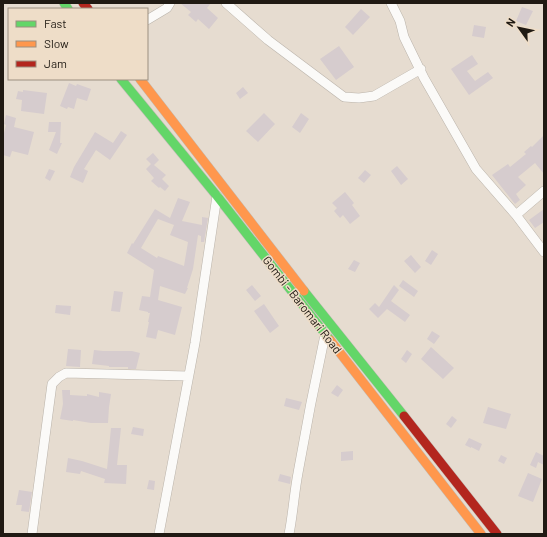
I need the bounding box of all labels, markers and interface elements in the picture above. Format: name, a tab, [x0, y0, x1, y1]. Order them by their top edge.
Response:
legend	[8, 8, 148, 80]
north arrow	[499, 8, 539, 48]
text: Fast	[44, 16, 67, 30]
text: N	[503, 16, 518, 29]
text: Slow	[44, 36, 69, 50]
text: Jam	[44, 56, 67, 70]
street label: Gombi - Baromari Road	[260, 253, 345, 356]

